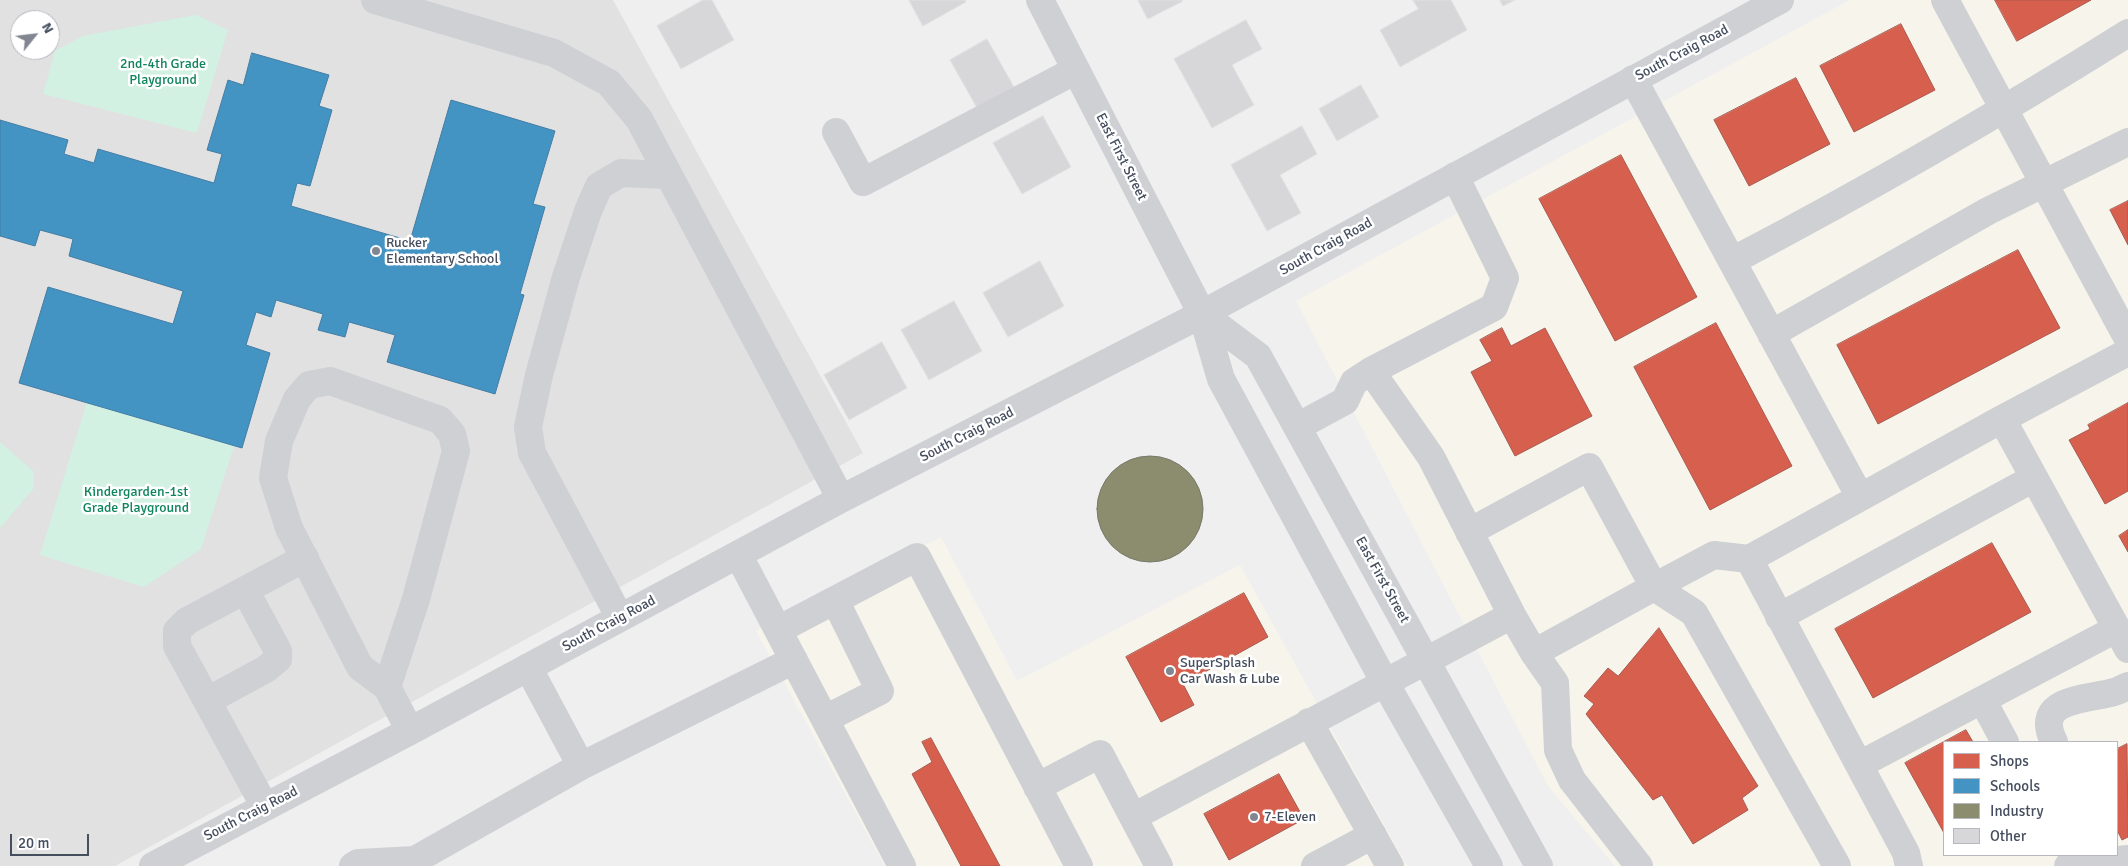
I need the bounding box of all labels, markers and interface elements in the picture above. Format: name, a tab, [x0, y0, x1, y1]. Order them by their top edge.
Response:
north arrow	[10, 10, 60, 60]
text: N	[38, 20, 57, 36]
street label: South Craig Road	[1632, 21, 1732, 85]
park label: 2nd-4th Grade Playground	[120, 56, 206, 88]
street label: East First Street	[1092, 110, 1150, 204]
street label: South Craig Road	[1277, 215, 1375, 279]
place label: Rucker Elementary School	[386, 235, 499, 268]
marker: Rucker Elementary School	[370, 245, 382, 257]
street label: South Craig Road	[917, 404, 1017, 466]
park label: Kindergarden-1st Grade Playground	[83, 484, 189, 516]
street label: East First Street	[1351, 534, 1413, 626]
street label: South Craig Road	[559, 592, 659, 656]
place label: SuperSplash Car Wash & Lube	[1180, 655, 1280, 688]
marker: SuperSplash Car Wash & Lube	[1164, 665, 1176, 677]
legend	[1943, 741, 2118, 856]
text: Shops	[1990, 752, 2029, 770]
text: Schools	[1990, 777, 2040, 795]
street label: South Craig Road	[201, 783, 301, 845]
text: Industry	[1990, 802, 2043, 820]
place label: 7-Eleven	[1264, 809, 1316, 825]
marker: 7-Eleven	[1248, 811, 1260, 823]
scale bar	[12, 824, 91, 856]
text: Other	[1990, 827, 2026, 845]
text: 20 m	[18, 834, 49, 852]

